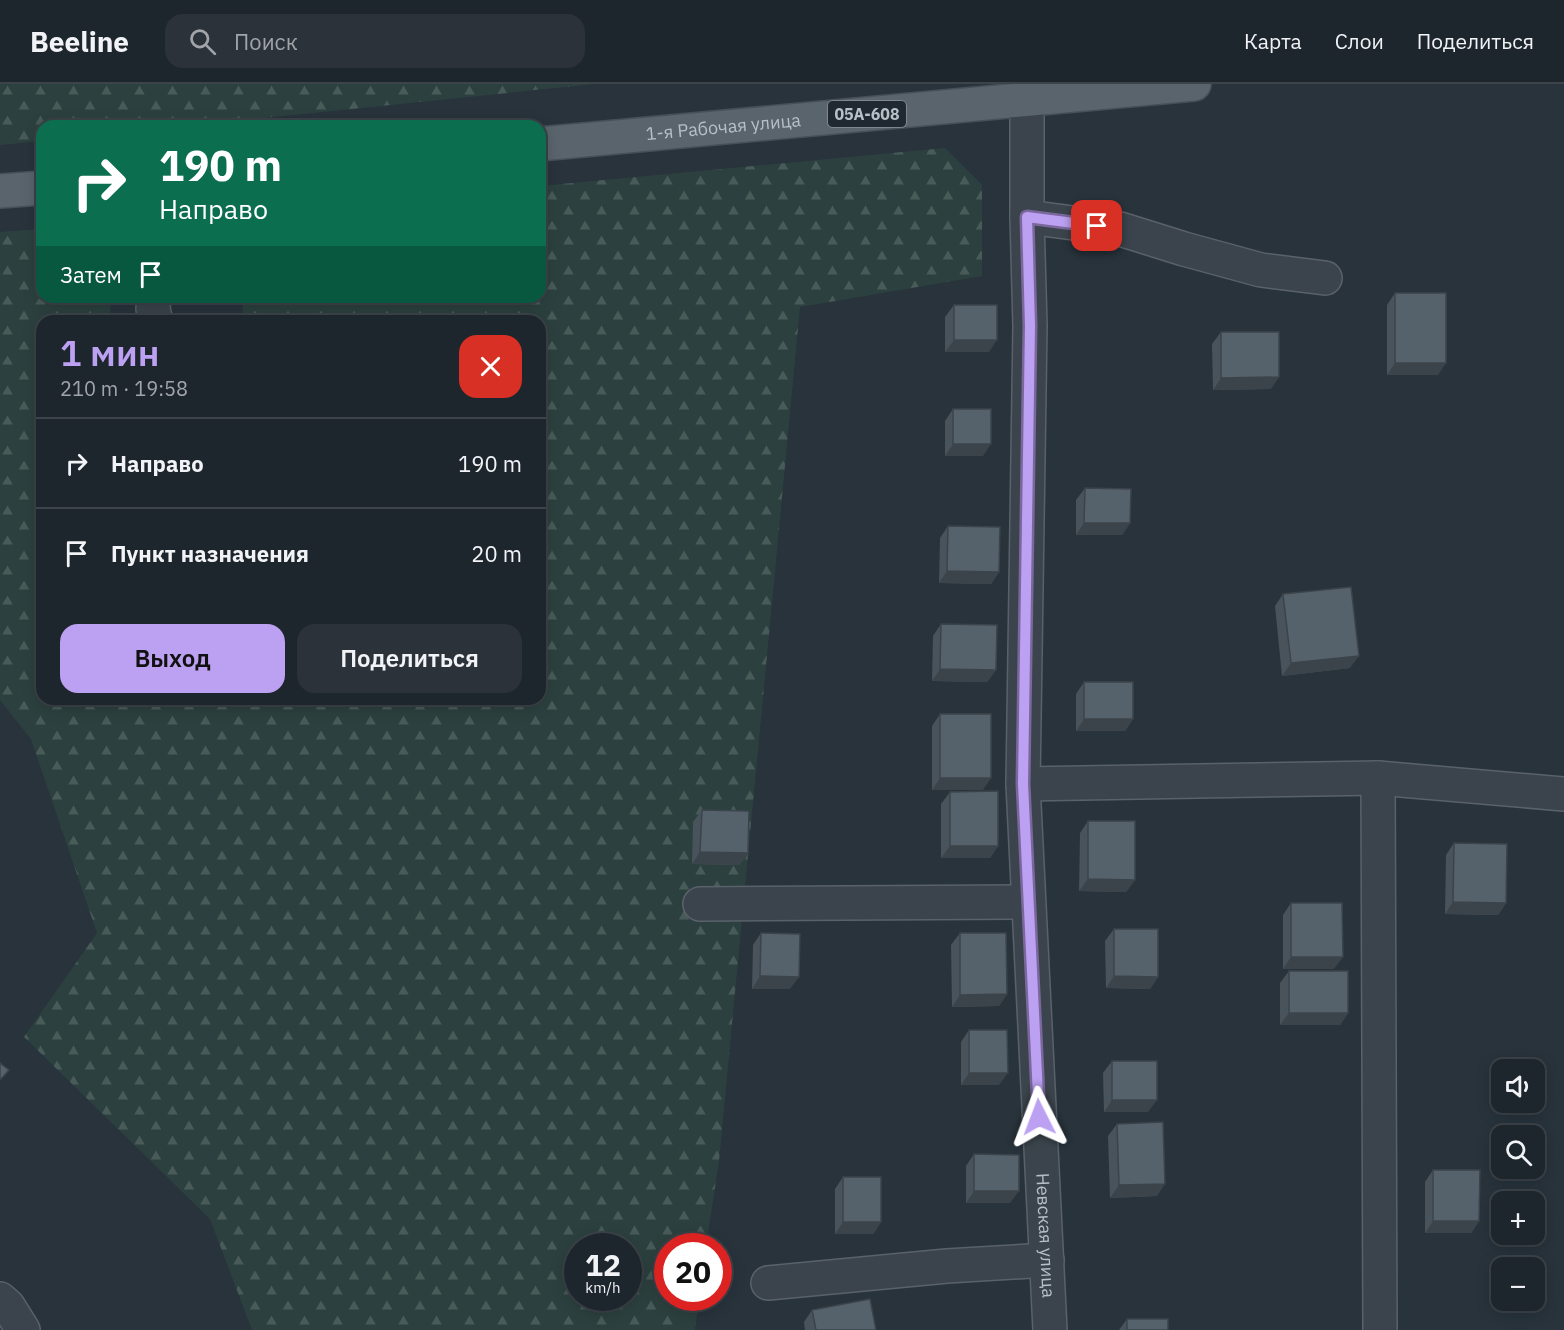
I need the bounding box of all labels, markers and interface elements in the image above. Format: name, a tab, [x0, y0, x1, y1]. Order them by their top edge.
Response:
search box	[165, 14, 585, 68]
text: Beeline	[30, 23, 129, 60]
icon: search	[186, 25, 219, 58]
text: Поиск	[234, 27, 298, 56]
text: Карта	[1244, 27, 1302, 55]
text: Слои	[1335, 27, 1384, 55]
text: Поделиться	[1417, 27, 1534, 55]
road number: 05А-608	[828, 101, 906, 127]
street label: 1-я Рабочая улица	[645, 108, 802, 145]
text: 190 m	[159, 138, 282, 193]
icon: right	[60, 144, 138, 222]
text: Направо	[159, 191, 268, 226]
pin	[1071, 200, 1122, 251]
icon: arrive	[1080, 209, 1113, 242]
icon: arrive	[134, 258, 167, 291]
text: Затем	[60, 260, 122, 289]
text: 1 мин	[60, 329, 159, 376]
button: close	[459, 335, 522, 398]
text: 210 m · 19:58	[60, 375, 188, 402]
icon: right	[60, 447, 93, 480]
text: Направо	[111, 449, 204, 478]
text: 190 m	[458, 449, 522, 478]
icon: arrive	[60, 537, 93, 570]
text: Пункт назначения	[111, 539, 309, 568]
text: 20 m	[471, 539, 522, 568]
button: Выход	[60, 624, 285, 693]
button: Поделиться	[297, 624, 522, 693]
map controls	[1491, 1059, 1545, 1311]
button: sound	[1491, 1059, 1545, 1113]
position arrow	[1007, 1085, 1071, 1149]
button: search	[1491, 1125, 1545, 1179]
street label: Невская улица	[1031, 1172, 1060, 1299]
button: +	[1491, 1191, 1545, 1245]
speed limit sign: 20	[654, 1233, 732, 1311]
text: 12	[585, 1245, 621, 1284]
button: −	[1491, 1257, 1545, 1311]
text: km/h	[585, 1278, 621, 1297]

